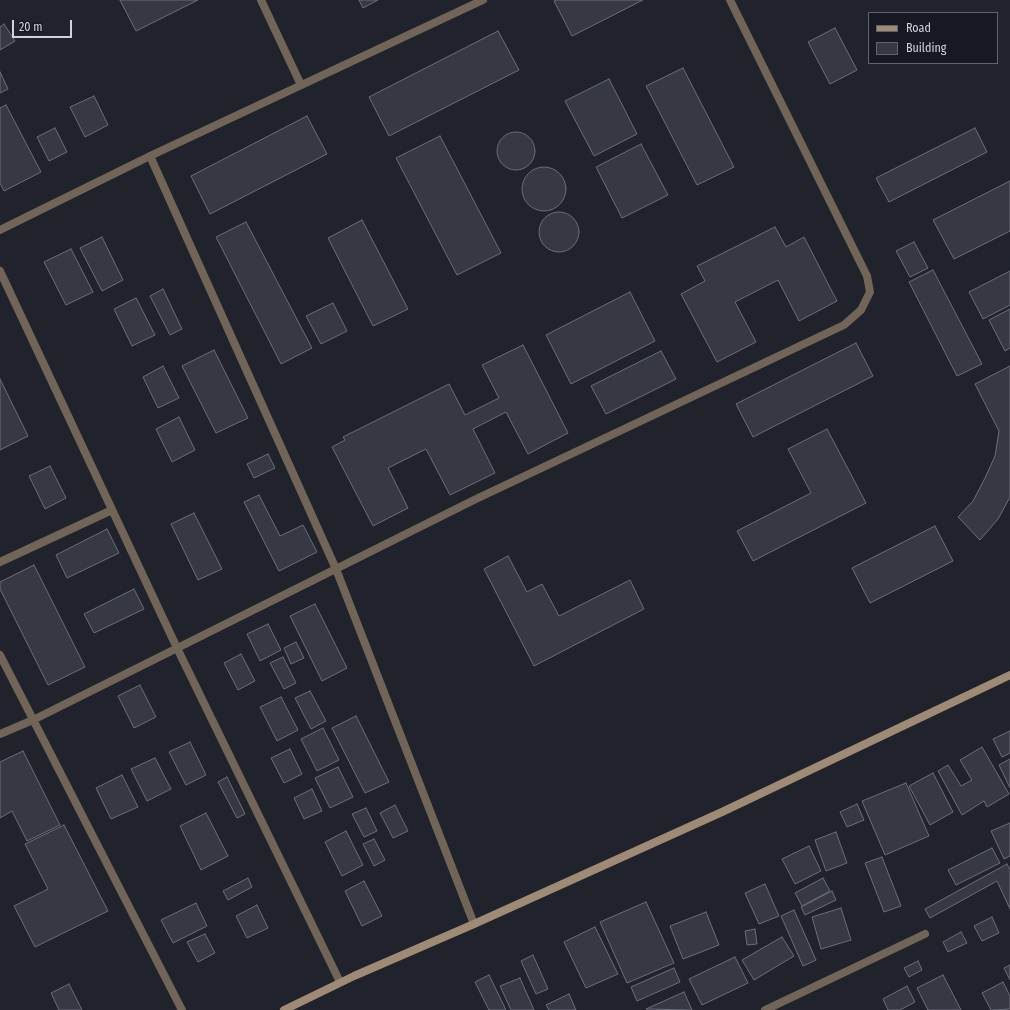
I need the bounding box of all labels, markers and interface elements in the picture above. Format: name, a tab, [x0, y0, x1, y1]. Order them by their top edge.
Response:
scale bar	[14, 12, 74, 38]
legend	[868, 12, 998, 64]
text: 20 m	[19, 20, 43, 34]
text: Road	[906, 21, 931, 35]
text: Building	[906, 41, 946, 55]

